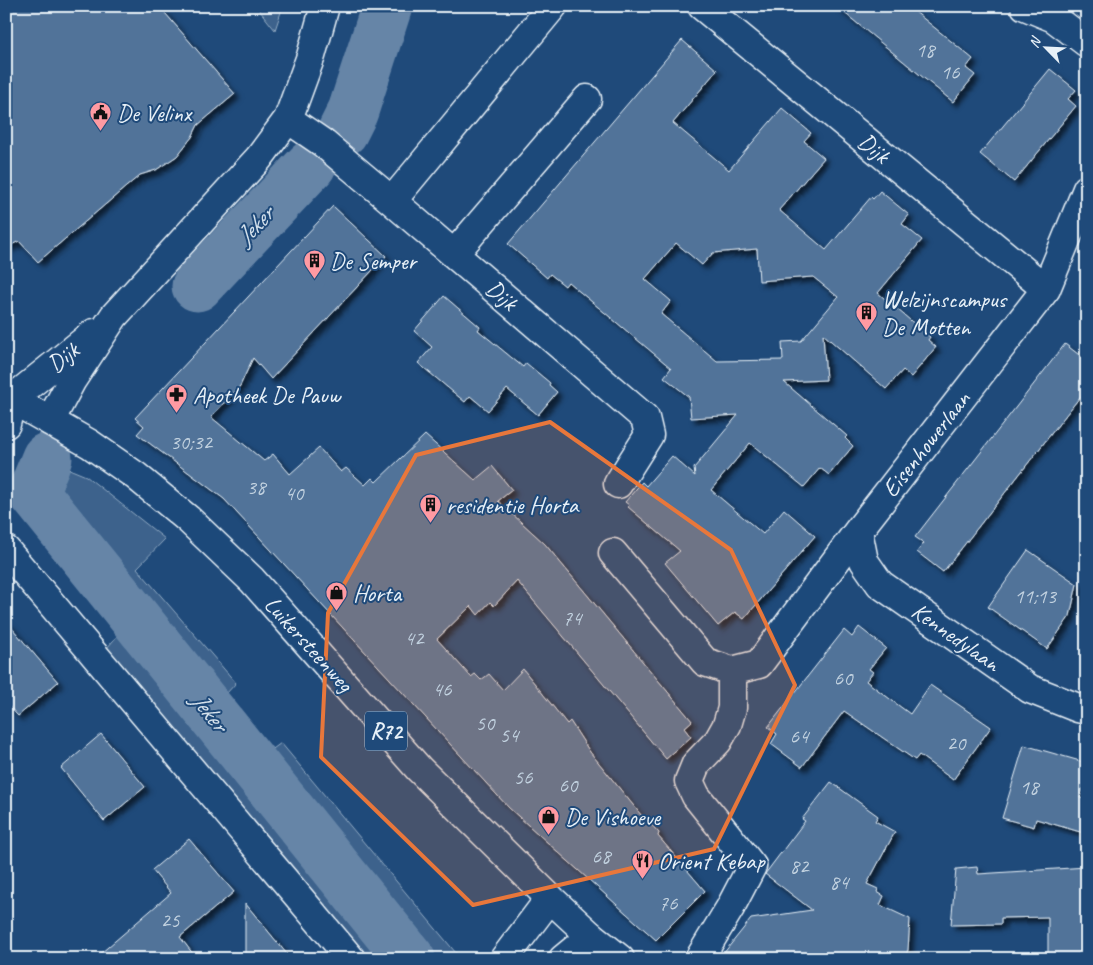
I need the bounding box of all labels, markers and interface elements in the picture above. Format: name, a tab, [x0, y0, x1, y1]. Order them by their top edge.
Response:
north arrow	[1020, 22, 1070, 72]
text: N	[1025, 33, 1045, 50]
house number: 18	[916, 37, 937, 63]
house number: 16	[941, 59, 960, 85]
place label: De Velinx	[117, 98, 193, 128]
public building icon: De Velinx	[89, 101, 113, 132]
street label: Dijk	[852, 126, 898, 171]
water label: Jeker	[227, 197, 283, 253]
place label: De Semper	[330, 246, 418, 276]
building icon: De Semper	[302, 249, 326, 280]
street label: Dijk	[480, 273, 526, 318]
place label: Welzijnscampus De Motten	[882, 284, 1008, 342]
building icon: Welzijnscampus De Motten	[854, 301, 878, 332]
street label: Dijk	[41, 334, 87, 379]
place label: Apotheek De Pauw	[193, 380, 342, 410]
pharmacy icon: Apotheek De Pauw	[165, 383, 189, 414]
street label: Eisenhowerlaan	[875, 384, 977, 503]
house number: 30;32	[170, 429, 214, 455]
house number: 38	[247, 474, 268, 500]
house number: 40	[285, 480, 305, 506]
place label: residentie Horta	[446, 490, 580, 520]
building icon: residentie Horta	[418, 493, 442, 524]
place label: Horta	[353, 578, 403, 608]
shop icon: Horta	[325, 581, 349, 612]
house number: 11;13	[1014, 583, 1058, 609]
street label: Luikersteenweg	[258, 590, 361, 699]
street label: Kennedylaan	[906, 596, 1007, 679]
house number: 74	[563, 605, 584, 631]
house number: 42	[405, 625, 425, 651]
house number: 60	[834, 665, 854, 691]
house number: 46	[433, 676, 452, 702]
water label: Jeker	[182, 684, 237, 741]
house number: 50	[476, 710, 496, 736]
road number: R72	[365, 711, 407, 750]
house number: 54	[500, 722, 521, 748]
house number: 64	[790, 723, 811, 749]
house number: 20	[947, 730, 967, 756]
house number: 56	[514, 764, 533, 790]
house number: 60	[559, 772, 579, 798]
house number: 18	[1020, 774, 1041, 800]
place label: De Vishoeve	[565, 802, 662, 832]
shop icon: De Vishoeve	[537, 805, 561, 836]
house number: 68	[592, 843, 613, 869]
place label: Orient Kebap	[658, 846, 766, 876]
restaurant icon: Orient Kebap	[630, 849, 654, 880]
house number: 82	[790, 853, 810, 879]
house number: 84	[830, 869, 851, 895]
house number: 76	[659, 890, 678, 916]
house number: 25	[161, 907, 181, 933]

